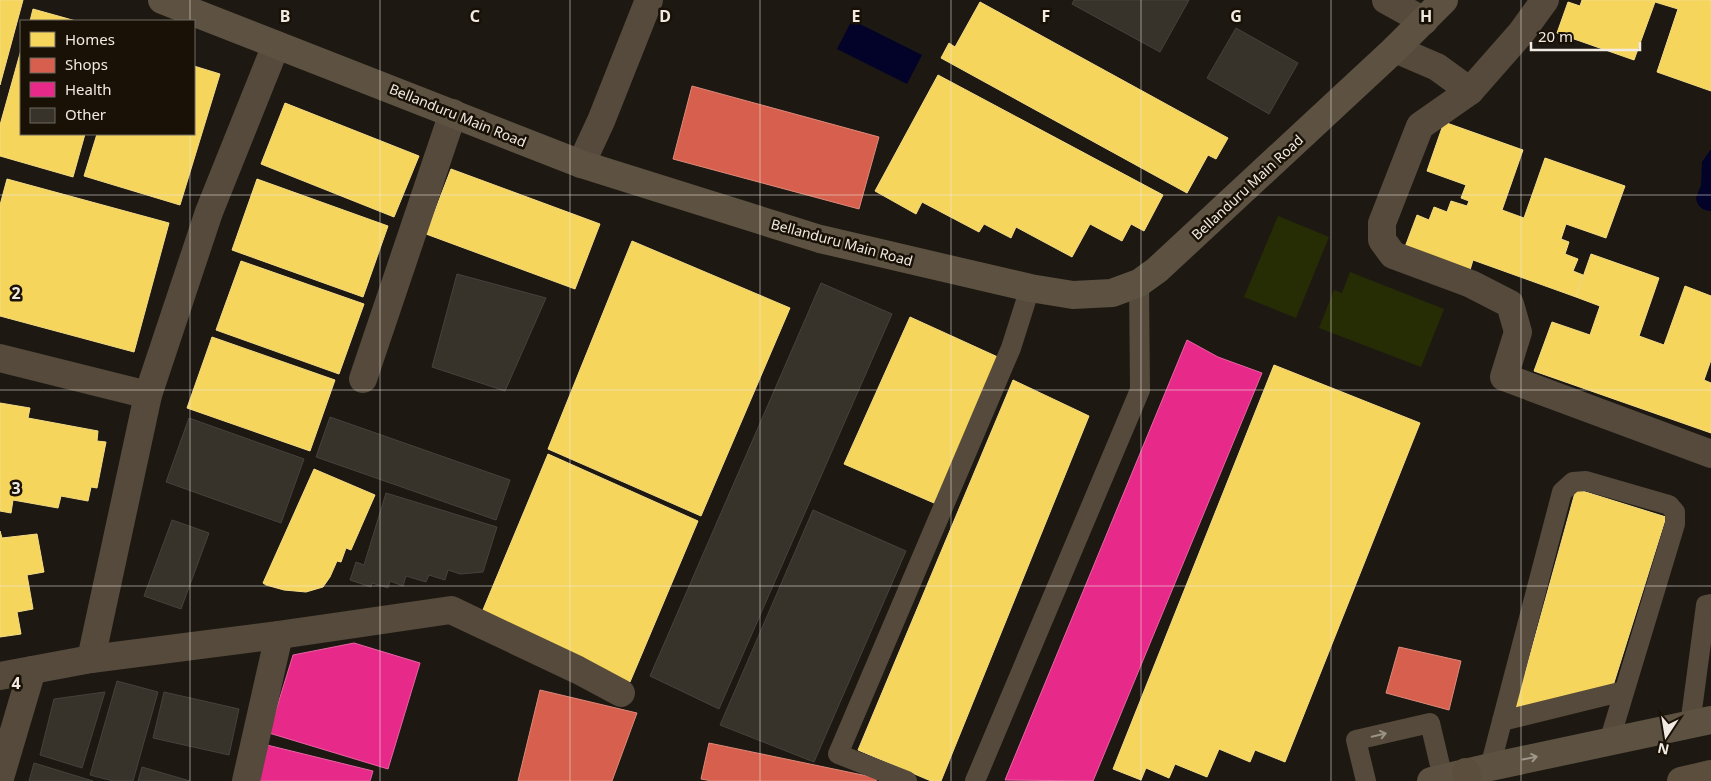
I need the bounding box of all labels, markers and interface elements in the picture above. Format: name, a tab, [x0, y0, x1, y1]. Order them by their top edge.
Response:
text: B	[280, 5, 290, 27]
text: C	[470, 5, 480, 27]
text: D	[659, 5, 671, 27]
text: E	[852, 5, 861, 27]
text: F	[1042, 5, 1050, 27]
text: G	[1230, 5, 1242, 27]
text: H	[1420, 5, 1432, 27]
legend	[20, 20, 195, 135]
scale bar	[1531, 20, 1640, 52]
text: 20 m	[1538, 26, 1573, 46]
text: Homes	[65, 29, 115, 49]
text: Shops	[65, 54, 108, 74]
text: Health	[65, 79, 112, 99]
street label: Bellanduru Main Road	[387, 79, 529, 151]
text: Other	[65, 104, 106, 124]
street label: Bellanduru Main Road	[1187, 130, 1307, 244]
street label: Bellanduru Main Road	[769, 214, 915, 270]
text: 2	[11, 282, 21, 304]
text: 3	[11, 477, 21, 499]
text: 4	[11, 672, 21, 694]
north arrow	[1641, 711, 1691, 761]
one-way arrow	[1371, 730, 1387, 739]
text: N	[1656, 739, 1671, 760]
one-way arrow	[1522, 753, 1538, 763]

